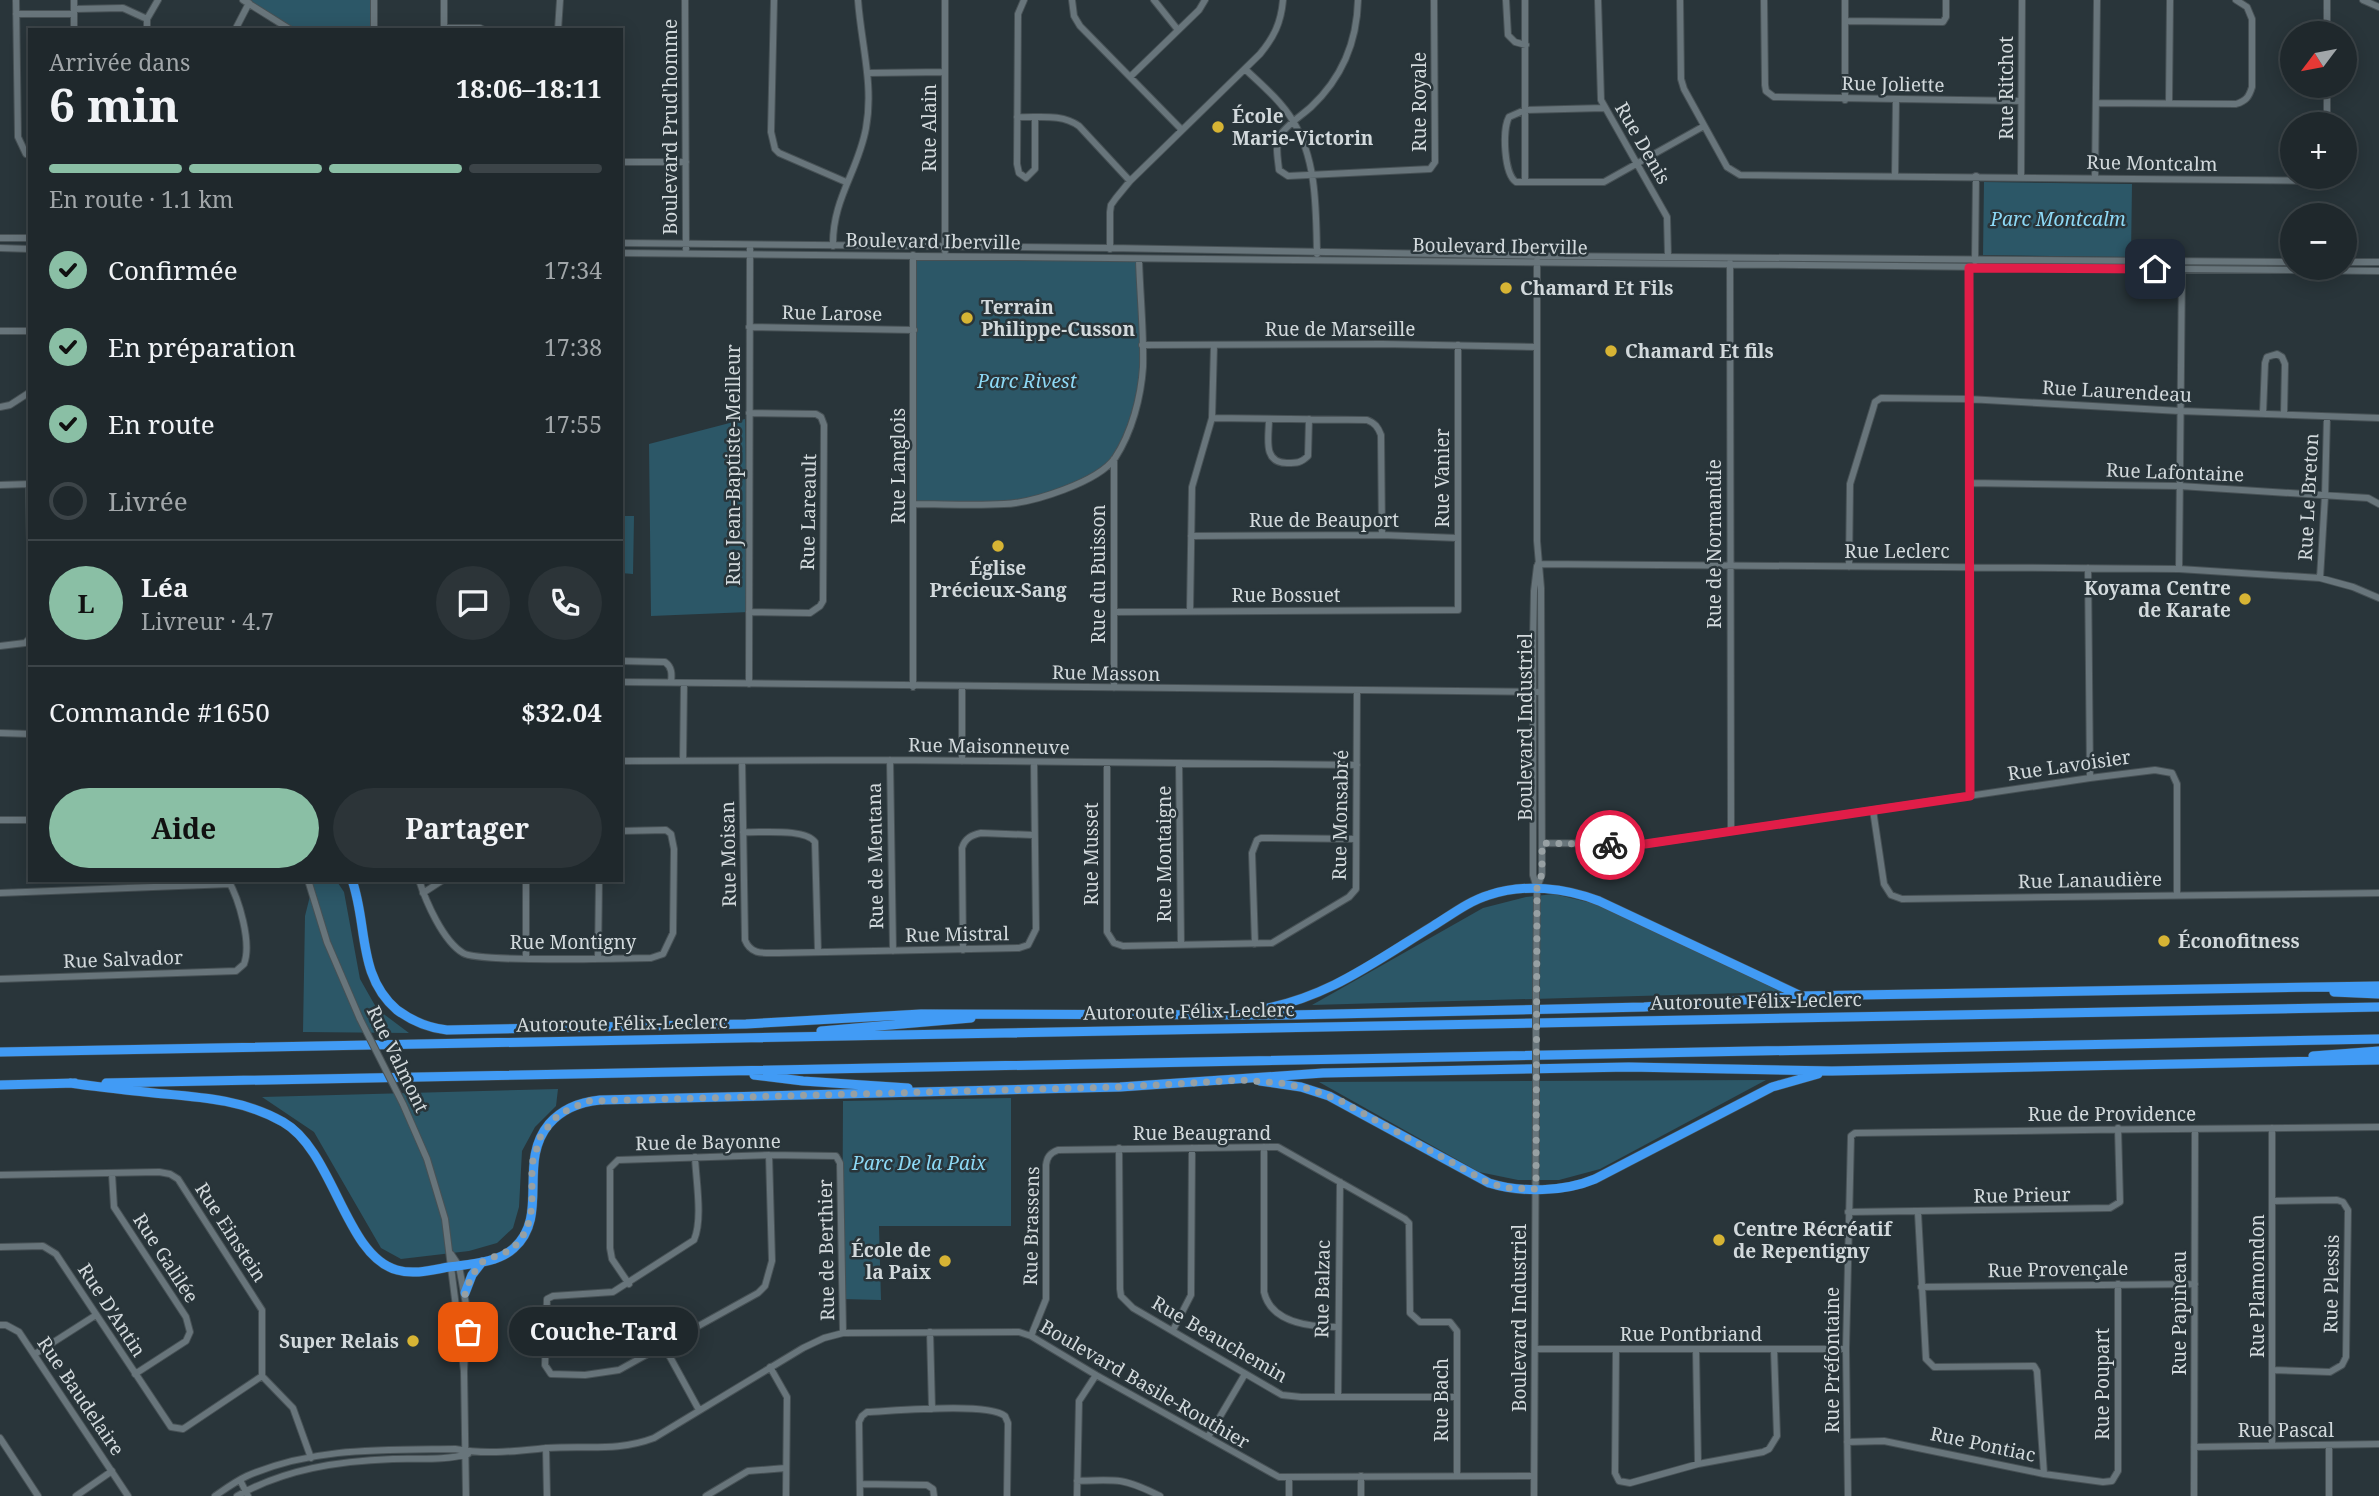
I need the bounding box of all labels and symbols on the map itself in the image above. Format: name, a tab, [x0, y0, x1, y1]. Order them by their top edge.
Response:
street label: Boulevard Prud'homme	[657, 19, 683, 235]
north arrow	[2280, 21, 2357, 98]
street label: Rue Ritchot	[1993, 36, 2019, 140]
street label: Rue Royale	[1406, 52, 1432, 152]
street label: Rue Joliette	[1841, 70, 1945, 98]
street label: Rue Alain	[916, 84, 942, 172]
street label: Rue Denis	[1609, 97, 1677, 189]
place label: École Marie-Victorin	[1232, 103, 1374, 151]
marker: École Marie-Victorin	[1210, 119, 1226, 135]
street label: Rue Montcalm	[2086, 149, 2218, 177]
park label: Parc Montcalm	[1989, 206, 2126, 232]
street label: Boulevard Iberville	[845, 226, 1021, 256]
street label: Boulevard Iberville	[1412, 231, 1588, 261]
pin	[2125, 239, 2185, 299]
place label: Chamard Et Fils	[1520, 275, 1673, 301]
marker: Chamard Et Fils	[1498, 280, 1514, 296]
place label: Terrain Philippe-Cusson	[981, 294, 1135, 342]
street label: Rue Larose	[781, 299, 883, 327]
marker: Terrain Philippe-Cusson	[959, 310, 975, 326]
street label: Rue de Marseille	[1265, 316, 1415, 342]
place label: Chamard Et fils	[1625, 338, 1774, 364]
marker: Chamard Et fils	[1603, 343, 1619, 359]
street label: Rue Jean-Baptiste-Meilleur	[720, 344, 746, 586]
park label: Parc Rivest	[976, 368, 1078, 394]
street label: Rue Laurendeau	[2041, 374, 2193, 408]
street label: Rue Langlois	[885, 408, 911, 524]
street label: Rue Vanier	[1429, 428, 1455, 528]
street label: Rue Le Breton	[2292, 432, 2324, 562]
street label: Rue Lareault	[794, 453, 822, 571]
street label: Rue Lafontaine	[2105, 457, 2245, 487]
street label: Rue de Normandie	[1701, 459, 1727, 629]
street label: Rue du Buisson	[1085, 504, 1111, 644]
street label: Rue de Beauport	[1249, 507, 1399, 533]
marker: Église Précieux-Sang	[990, 538, 1006, 554]
street label: Rue Leclerc	[1844, 538, 1950, 564]
place label: Église Précieux-Sang	[929, 555, 1067, 603]
place label: Koyama Centre de Karate	[2084, 575, 2231, 623]
street label: Rue Bossuet	[1231, 582, 1341, 608]
marker: Koyama Centre de Karate	[2237, 591, 2253, 607]
street label: Boulevard Industriel	[1512, 633, 1538, 821]
street label: Rue Masson	[1052, 659, 1160, 687]
street label: Rue Maisonneuve	[908, 732, 1070, 760]
street label: Rue Lavoisier	[2006, 743, 2132, 787]
street label: Rue Monsabré	[1326, 749, 1354, 881]
street label: Rue de Mentana	[861, 782, 889, 930]
street label: Rue Montaigne	[1151, 786, 1177, 922]
street label: Rue Moisan	[714, 801, 742, 907]
street label: Rue Musset	[1078, 802, 1104, 906]
courier	[1575, 810, 1645, 880]
street label: Rue Lanaudière	[2018, 866, 2162, 894]
street label: Rue Mistral	[905, 920, 1009, 948]
place label: Éconofitness	[2178, 928, 2300, 954]
street label: Rue Montigny	[510, 929, 636, 955]
marker: Éconofitness	[2156, 933, 2172, 949]
street label: Rue Salvador	[63, 944, 183, 974]
street label: Autoroute Félix-Leclerc	[1650, 986, 1862, 1016]
street label: Autoroute Félix-Leclerc	[1083, 996, 1295, 1026]
street label: Rue Valmont	[361, 1001, 435, 1117]
street label: Autoroute Félix-Leclerc	[516, 1008, 728, 1038]
street label: Rue de Providence	[2028, 1101, 2196, 1127]
street label: Rue Beaugrand	[1133, 1120, 1272, 1146]
street label: Rue de Bayonne	[635, 1128, 781, 1156]
park label: Parc De la Paix	[851, 1150, 987, 1176]
street label: Rue Brassens	[1017, 1166, 1045, 1286]
street label: Rue Einstein	[189, 1177, 273, 1287]
street label: Rue de Berthier	[812, 1179, 840, 1321]
street label: Rue Prieur	[1973, 1181, 2071, 1209]
street label: Rue Galilée	[127, 1208, 205, 1308]
street label: Rue Plamondon	[2244, 1214, 2270, 1358]
place label: Centre Récréatif de Repentigny	[1733, 1216, 1894, 1264]
street label: Boulevard Industriel	[1506, 1224, 1532, 1412]
marker: Centre Récréatif de Repentigny	[1711, 1232, 1727, 1248]
street label: Rue Plessis	[2317, 1234, 2345, 1334]
place label: École de la Paix	[851, 1237, 932, 1285]
street label: Rue Balzac	[1308, 1240, 1336, 1338]
street label: Rue Papineau	[2166, 1251, 2192, 1375]
marker: École de la Paix	[937, 1253, 953, 1269]
street label: Rue Provençale	[1988, 1255, 2128, 1283]
street label: Rue D'Antin	[72, 1258, 152, 1362]
street label: Rue Préfontaine	[1819, 1287, 1845, 1433]
street label: Rue Beauchemin	[1147, 1290, 1293, 1388]
pin	[438, 1302, 498, 1362]
callout: Couche-Tard	[510, 1308, 699, 1356]
street label: Boulevard Basile-Routhier	[1035, 1313, 1255, 1455]
street label: Rue Pontbriand	[1620, 1321, 1762, 1347]
place label: Super Relais	[279, 1328, 399, 1354]
street label: Rue Poupart	[2089, 1328, 2115, 1440]
street label: Rue Baudelaire	[32, 1331, 130, 1461]
marker: Super Relais	[405, 1333, 421, 1349]
street label: Rue Bach	[1428, 1358, 1454, 1442]
street label: Rue Pascal	[2238, 1417, 2334, 1443]
street label: Rue Pontiac	[1928, 1420, 2038, 1468]

